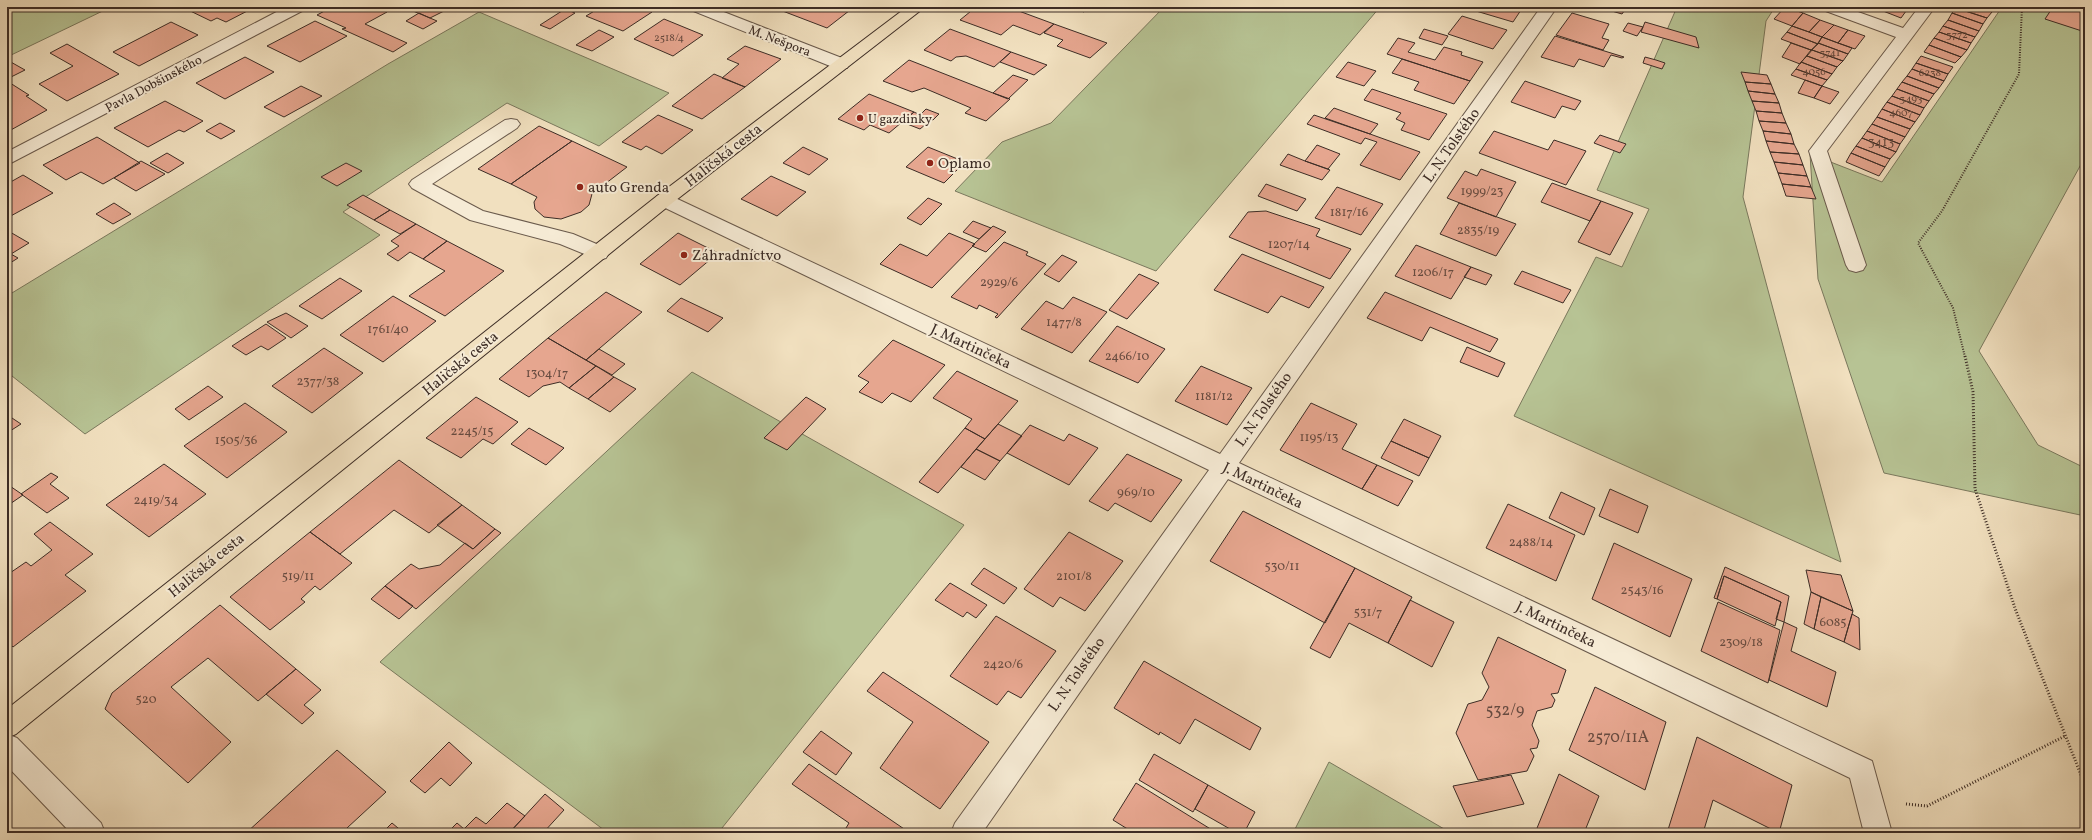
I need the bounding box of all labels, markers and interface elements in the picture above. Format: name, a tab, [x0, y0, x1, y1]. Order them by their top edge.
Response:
street label: M. Nešpora	[746, 22, 813, 62]
house number: 3772	[1946, 28, 1968, 43]
house number: 2518/4	[654, 31, 685, 46]
house number: 3741	[1820, 46, 1840, 61]
street label: Pavla Dobšinského	[102, 52, 206, 118]
house number: 4056	[1802, 65, 1826, 80]
house number: 6238	[1919, 66, 1942, 81]
house number: 3493	[1899, 92, 1923, 107]
street label: L. N. Tolstého	[1419, 104, 1486, 187]
house number: 4607	[1889, 106, 1913, 121]
place label: U gazdinky	[868, 111, 932, 129]
marker: U gazdinky	[855, 113, 865, 123]
street label: Haličská cesta	[681, 119, 767, 193]
house number: 3413	[1868, 134, 1894, 152]
place label: Oplamo	[938, 154, 991, 175]
marker: Oplamo	[925, 158, 935, 168]
place label: auto Grenda	[588, 178, 669, 199]
marker: auto Grenda	[575, 182, 585, 192]
house number: 1999/23	[1461, 183, 1504, 201]
house number: 1817/16	[1330, 204, 1369, 222]
house number: 2835/19	[1457, 222, 1500, 240]
house number: 1207/14	[1268, 236, 1311, 254]
place label: Záhradníctvo	[692, 246, 781, 267]
marker: Záhradníctvo	[679, 250, 689, 260]
house number: 1206/17	[1412, 264, 1454, 282]
house number: 2929/6	[980, 274, 1018, 292]
house number: 1477/8	[1046, 314, 1082, 332]
street label: J. Martinčeka	[927, 319, 1014, 375]
house number: 1761/40	[367, 321, 409, 339]
street label: Haličská cesta	[418, 327, 504, 401]
house number: 2466/10	[1105, 348, 1149, 366]
house number: 1304/17	[526, 365, 568, 383]
street label: L. N. Tolstého	[1231, 368, 1298, 451]
house number: 2377/38	[297, 373, 339, 391]
house number: 1181/12	[1195, 388, 1233, 406]
house number: 2245/15	[451, 423, 493, 441]
house number: 1195/13	[1299, 429, 1339, 447]
house number: 1505/36	[215, 432, 258, 450]
street label: J. Martinčeka	[1219, 458, 1306, 515]
house number: 969/10	[1117, 484, 1155, 502]
house number: 2419/34	[134, 492, 179, 510]
street label: Haličská cesta	[164, 529, 250, 603]
house number: 2488/14	[1509, 534, 1553, 552]
house number: 530/11	[1265, 558, 1299, 576]
house number: 519/11	[282, 568, 314, 586]
house number: 2101/8	[1056, 568, 1092, 586]
house number: 2543/16	[1620, 582, 1664, 600]
street label: J. Martinčeka	[1512, 597, 1599, 654]
house number: 531/7	[1354, 604, 1382, 622]
house number: 6085	[1819, 614, 1847, 632]
street label: L. N. Tolstého	[1044, 633, 1111, 716]
house number: 2309/18	[1719, 634, 1763, 652]
house number: 2420/6	[983, 656, 1023, 674]
house number: 520	[136, 691, 157, 709]
house number: 532/9	[1486, 700, 1524, 722]
house number: 2570/11A	[1587, 727, 1649, 749]

